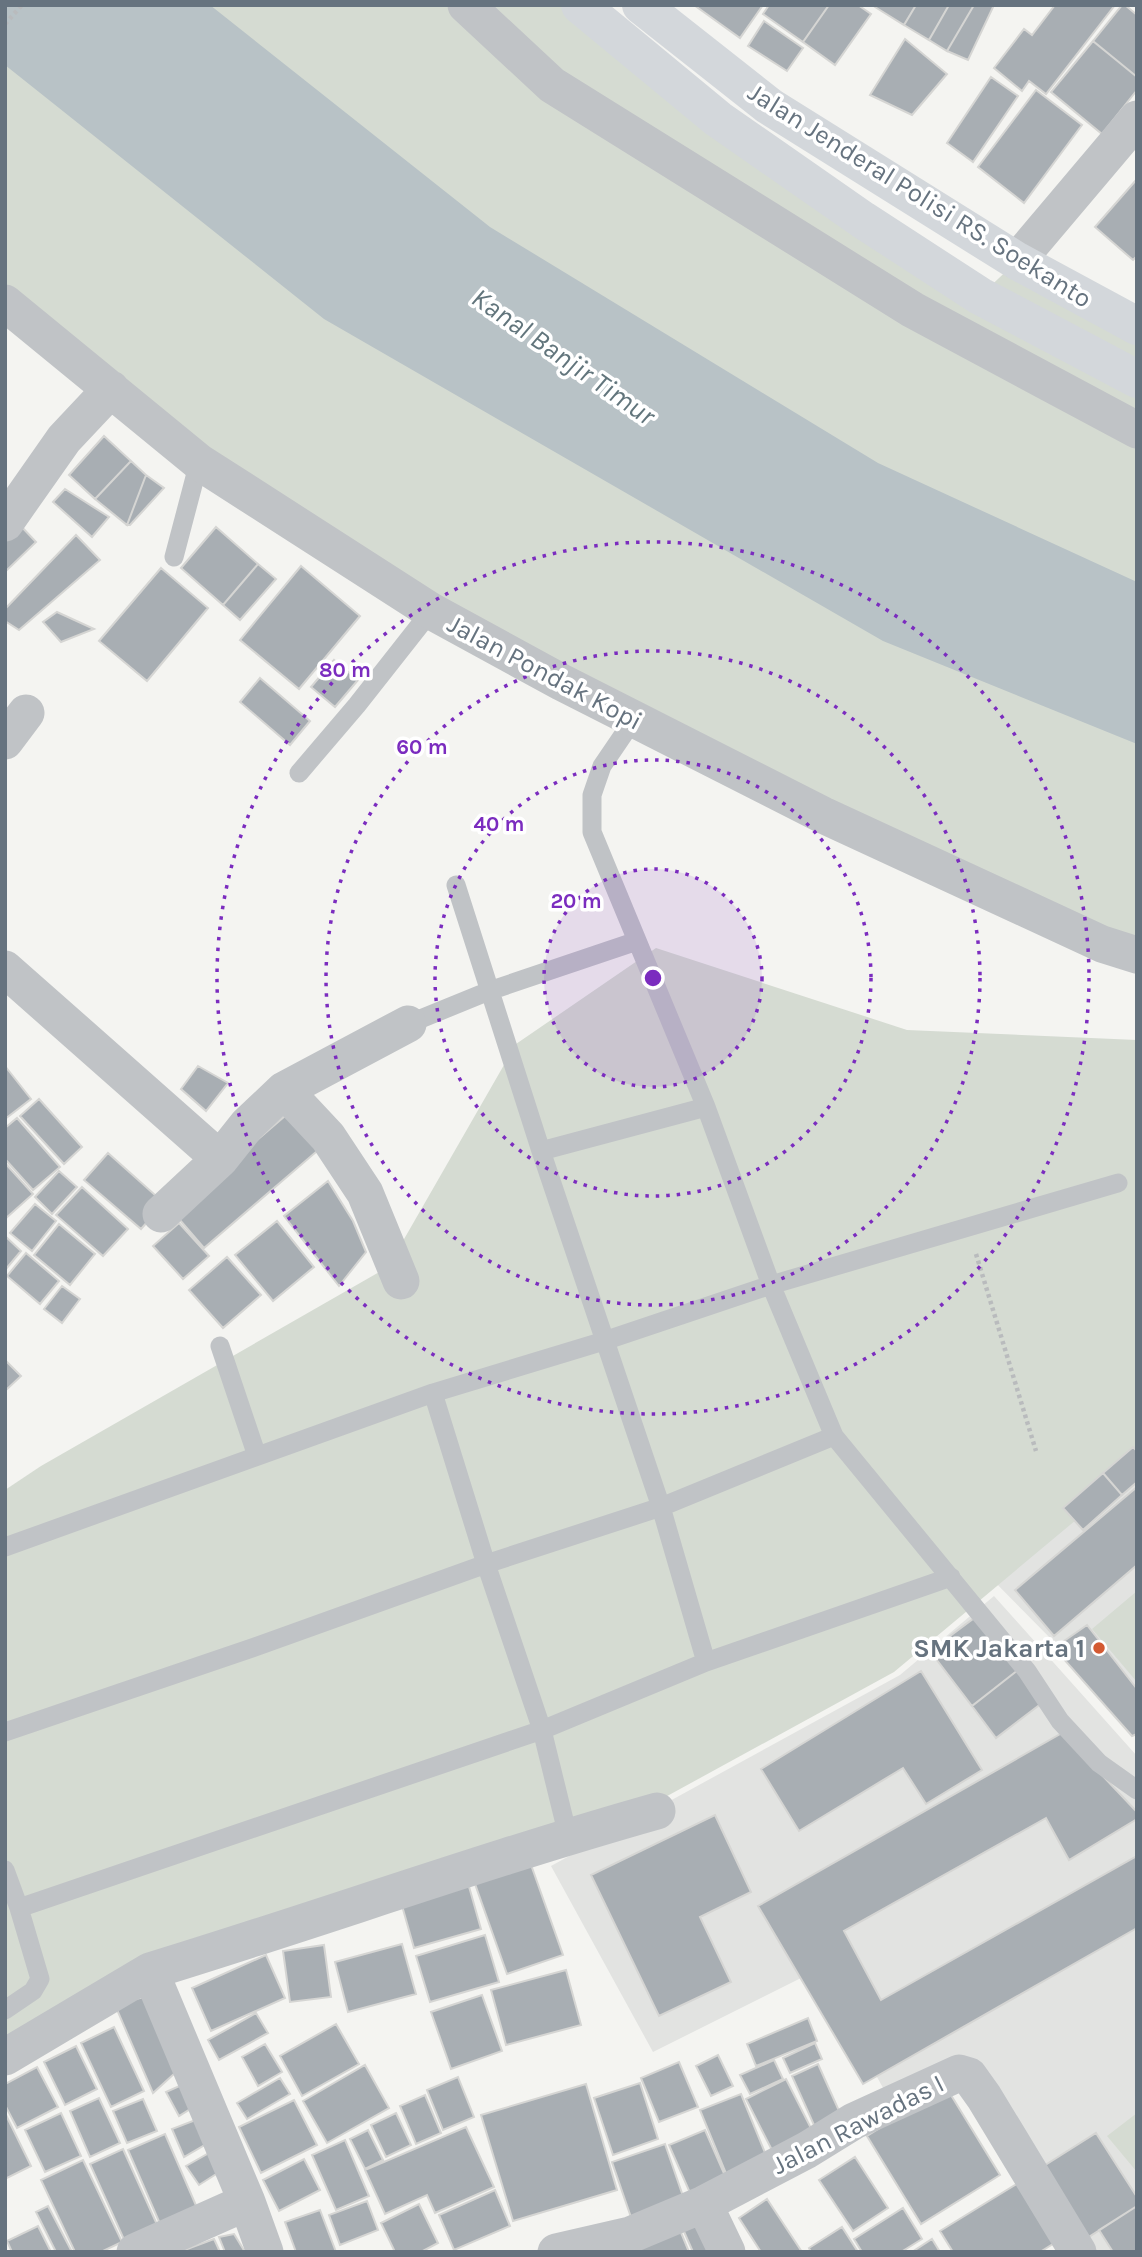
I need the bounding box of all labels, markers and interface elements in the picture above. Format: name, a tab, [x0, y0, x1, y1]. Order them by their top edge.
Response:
street label: Jalan Jenderal Polisi RS. Soekanto	[742, 76, 1097, 314]
water label: Kanal Banjir Timur	[466, 281, 663, 433]
street label: Jalan Pondak Kopi	[442, 608, 647, 737]
text: 80 m	[319, 658, 371, 682]
text: 60 m	[396, 735, 448, 759]
text: 40 m	[473, 812, 525, 836]
text: 20 m	[550, 889, 602, 913]
centre of rings	[641, 966, 665, 990]
place label: SMK Jakarta 1	[913, 1633, 1085, 1664]
marker: SMK Jakarta 1	[1091, 1640, 1107, 1656]
street label: Jalan Rawadas I	[767, 2068, 949, 2181]

